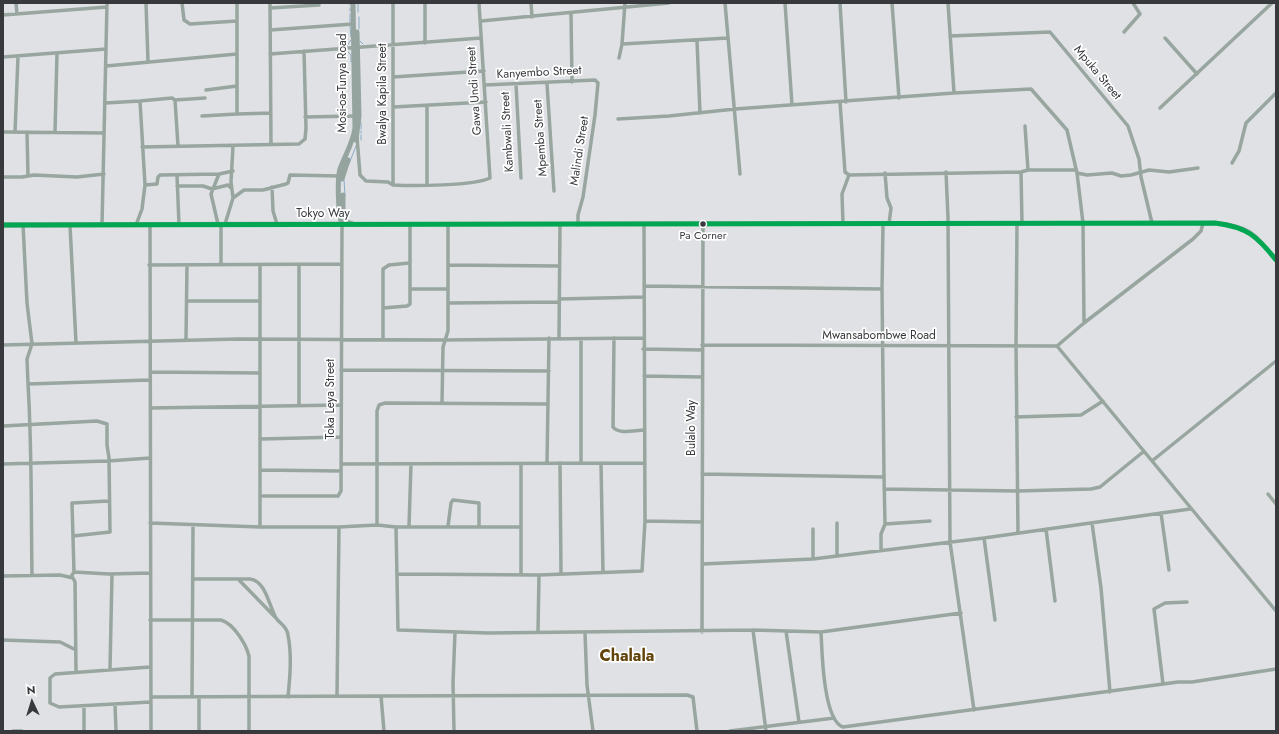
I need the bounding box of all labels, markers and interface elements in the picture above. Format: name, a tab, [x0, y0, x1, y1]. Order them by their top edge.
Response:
street label: Mosi-oa-Tunya Road	[336, 33, 350, 133]
street label: Bwalya Kapila Street	[376, 43, 390, 145]
street label: Mpuka Street	[1070, 43, 1124, 103]
street label: Gawa Undi Street	[465, 46, 485, 136]
street label: Kanyembo Street	[496, 64, 582, 82]
street label: Kambwali Street	[499, 91, 517, 173]
street label: Mpemba Street	[531, 99, 551, 177]
street label: Malindi Street	[567, 115, 593, 187]
street label: Tokyo Way	[296, 207, 350, 221]
marker: Pa Corner	[698, 219, 708, 229]
place label: Pa Corner	[680, 229, 726, 243]
street label: Mwansabombwe Road	[822, 329, 936, 343]
street label: Toka Leya Street	[324, 359, 338, 439]
street label: Bulalo Way	[685, 400, 699, 456]
district label: Chalala	[600, 647, 654, 667]
north arrow	[12, 682, 52, 722]
text: N	[26, 682, 36, 698]

